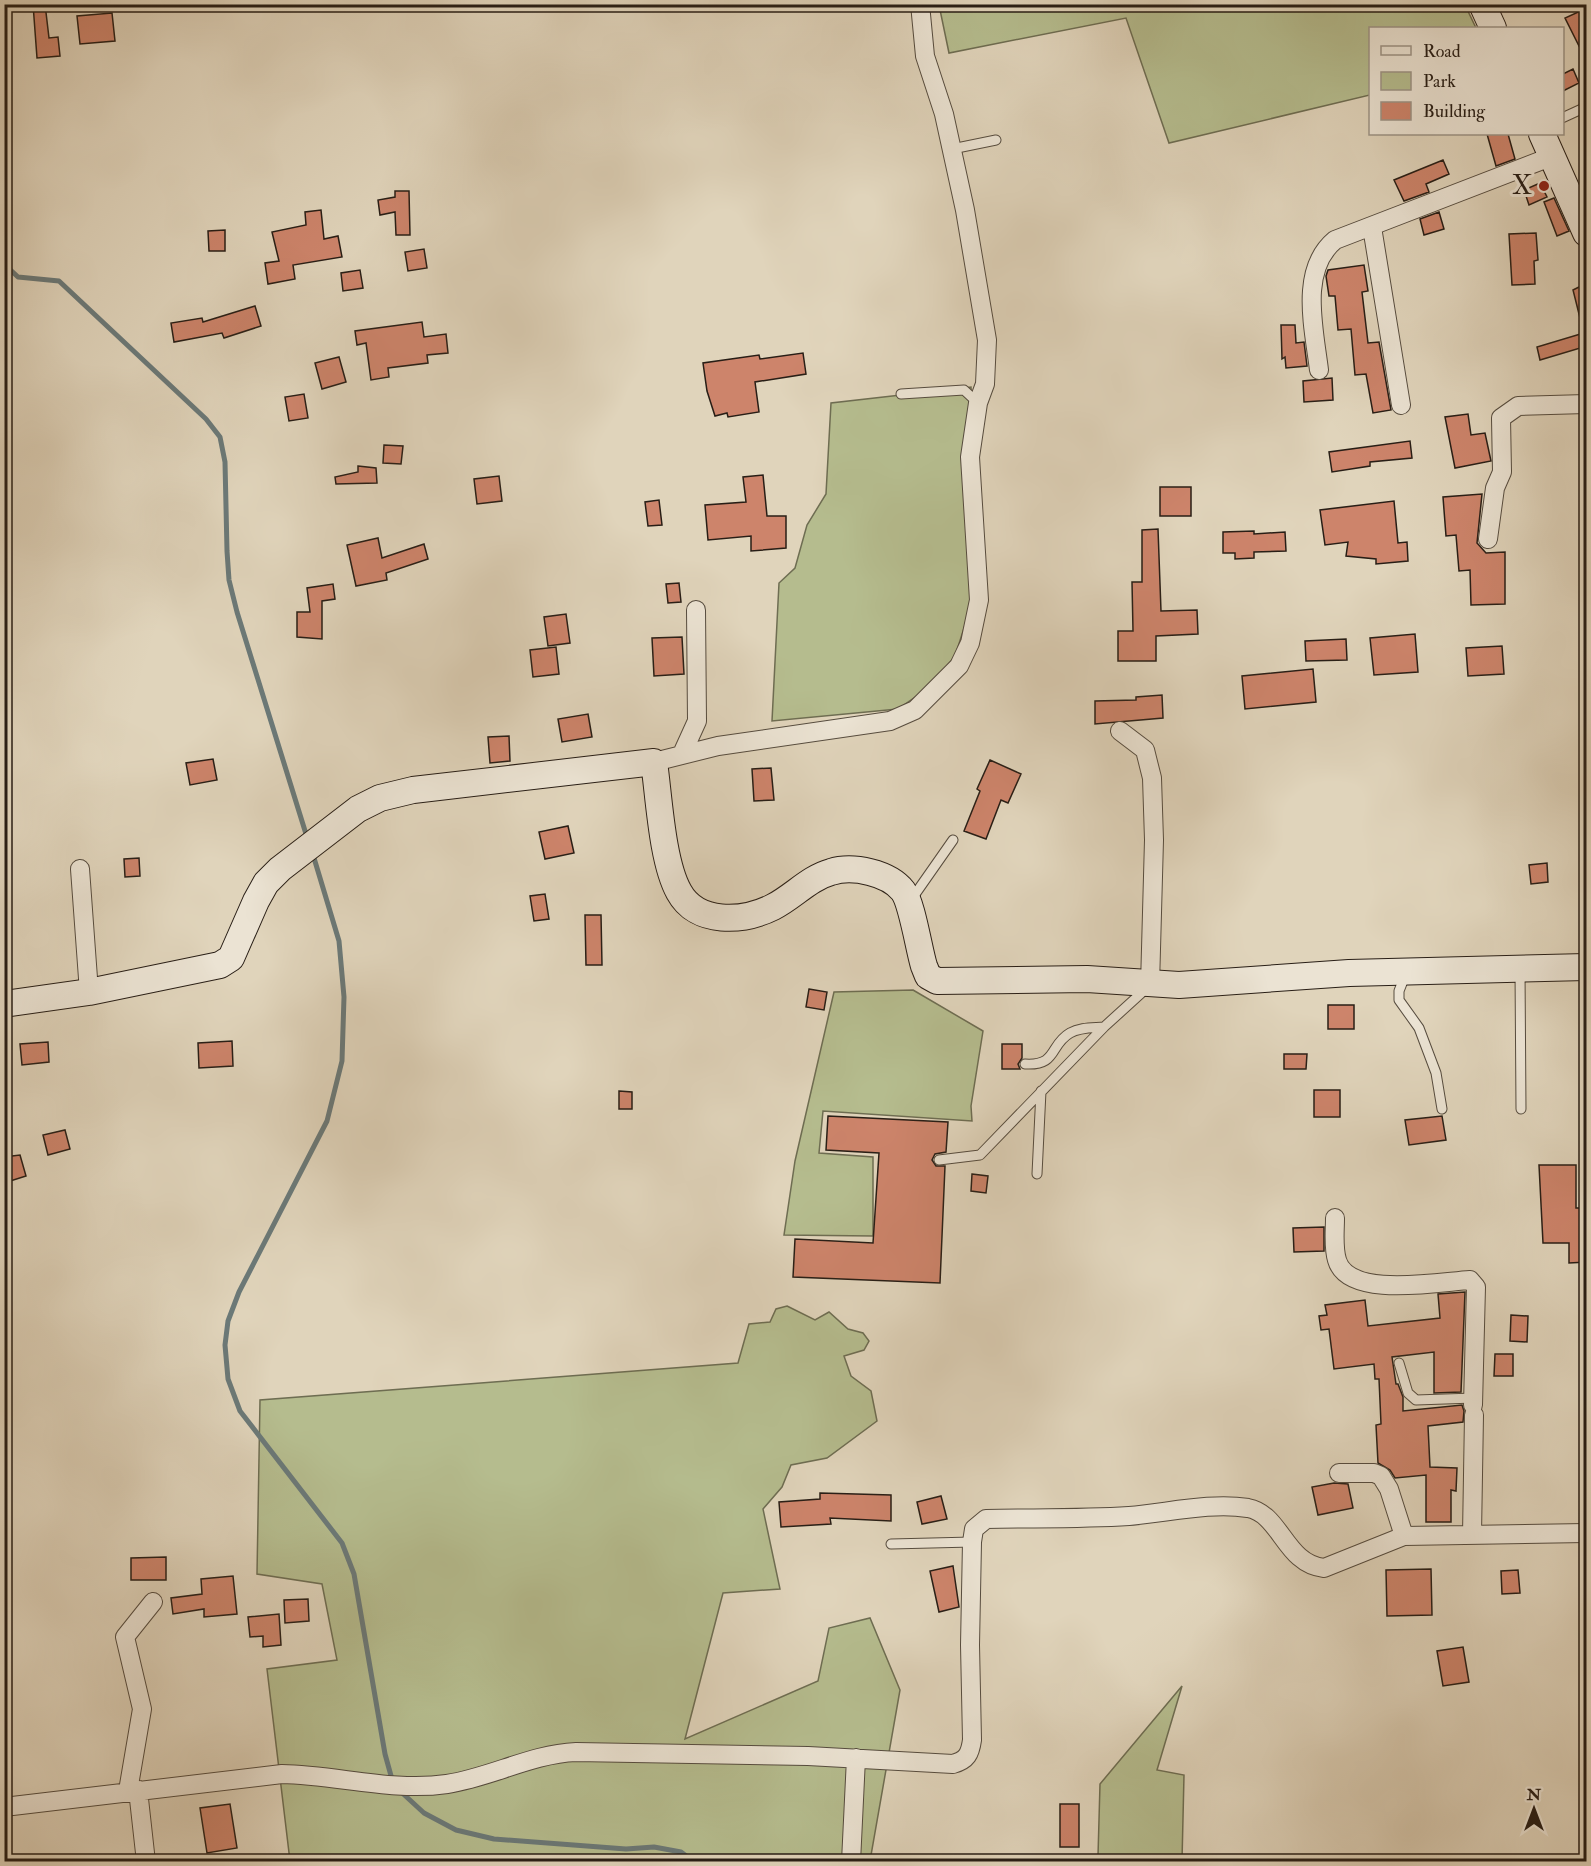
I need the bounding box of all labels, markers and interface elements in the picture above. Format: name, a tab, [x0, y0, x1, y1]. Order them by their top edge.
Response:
legend	[1369, 27, 1564, 135]
text: Road	[1423, 40, 1461, 63]
text: Park	[1423, 70, 1456, 93]
text: Building	[1423, 100, 1486, 123]
place label: X	[1512, 170, 1532, 202]
marker: X	[1537, 179, 1551, 193]
north arrow	[1504, 1779, 1564, 1839]
text: N	[1526, 1785, 1542, 1805]

